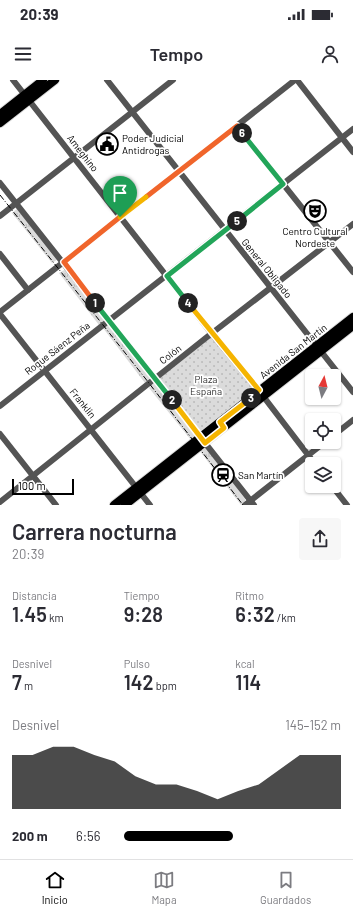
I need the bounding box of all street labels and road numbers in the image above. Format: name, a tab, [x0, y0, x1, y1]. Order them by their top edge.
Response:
street label: Ameghino	[65, 132, 101, 174]
street label: General Obligado	[239, 236, 295, 300]
street label: Roque Sáenz Peña	[22, 319, 92, 377]
street label: Avenida San Martín	[257, 321, 329, 381]
street label: Colón	[157, 342, 183, 366]
street label: Franklin	[67, 386, 99, 420]

